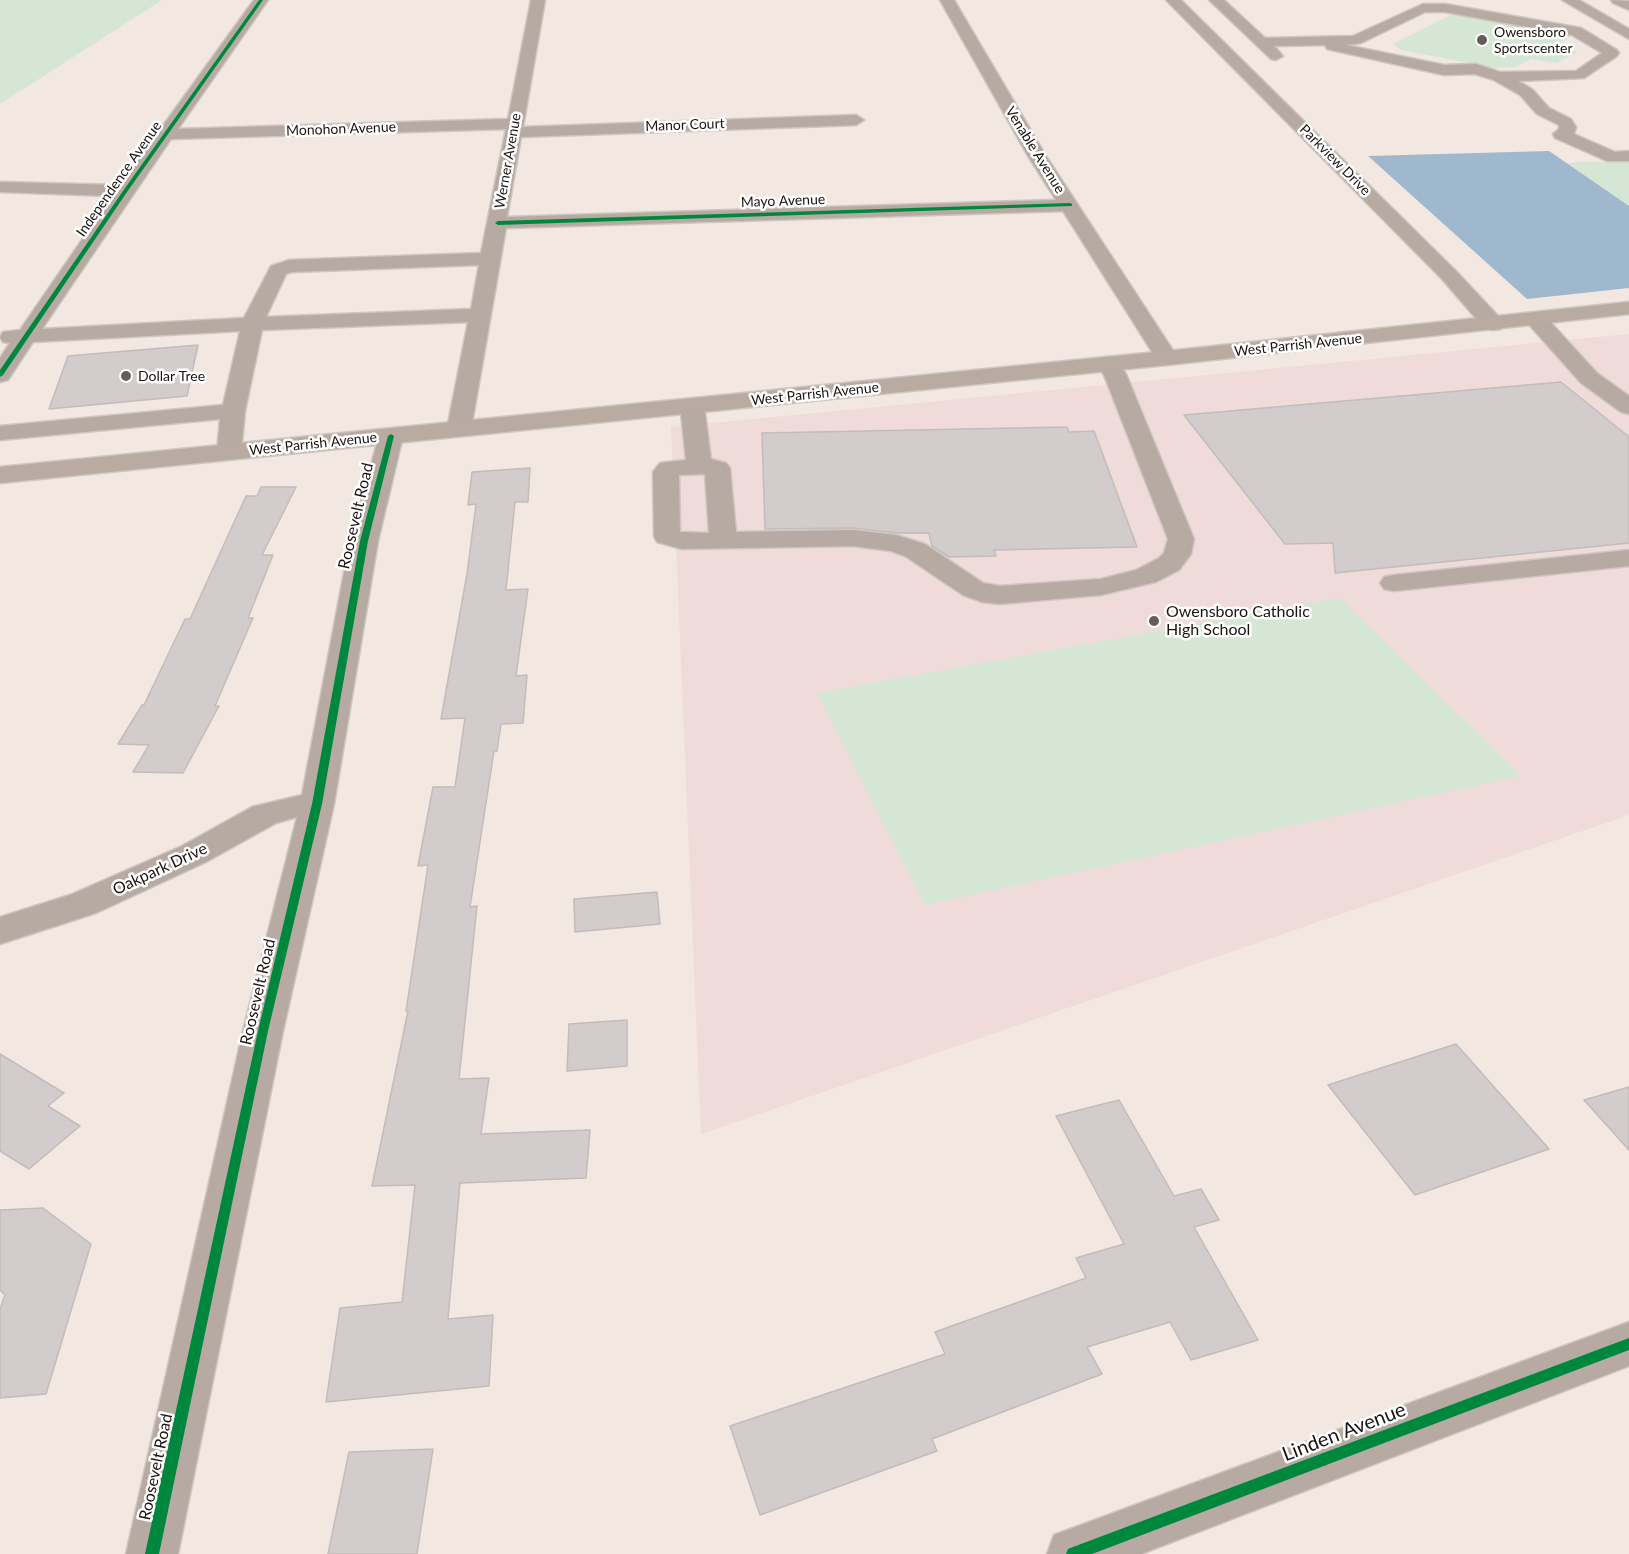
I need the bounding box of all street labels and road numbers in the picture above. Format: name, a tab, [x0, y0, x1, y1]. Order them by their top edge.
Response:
street label: Venable Avenue	[1002, 104, 1068, 196]
street label: Werner Avenue	[491, 112, 525, 210]
street label: Manor Court	[645, 115, 725, 135]
street label: Independence Avenue	[73, 118, 165, 240]
street label: Monohon Avenue	[286, 119, 396, 139]
street label: Parkview Drive	[1296, 121, 1374, 199]
street label: Mayo Avenue	[740, 191, 826, 211]
street label: West Parrish Avenue	[1233, 330, 1363, 360]
street label: West Parrish Avenue	[750, 379, 880, 409]
street label: West Parrish Avenue	[248, 429, 378, 459]
street label: Roosevelt Road	[334, 461, 378, 571]
street label: Oakpark Drive	[110, 839, 210, 899]
street label: Roosevelt Road	[236, 937, 280, 1047]
street label: Linden Avenue	[1279, 1397, 1409, 1467]
street label: Roosevelt Road	[135, 1412, 177, 1522]

